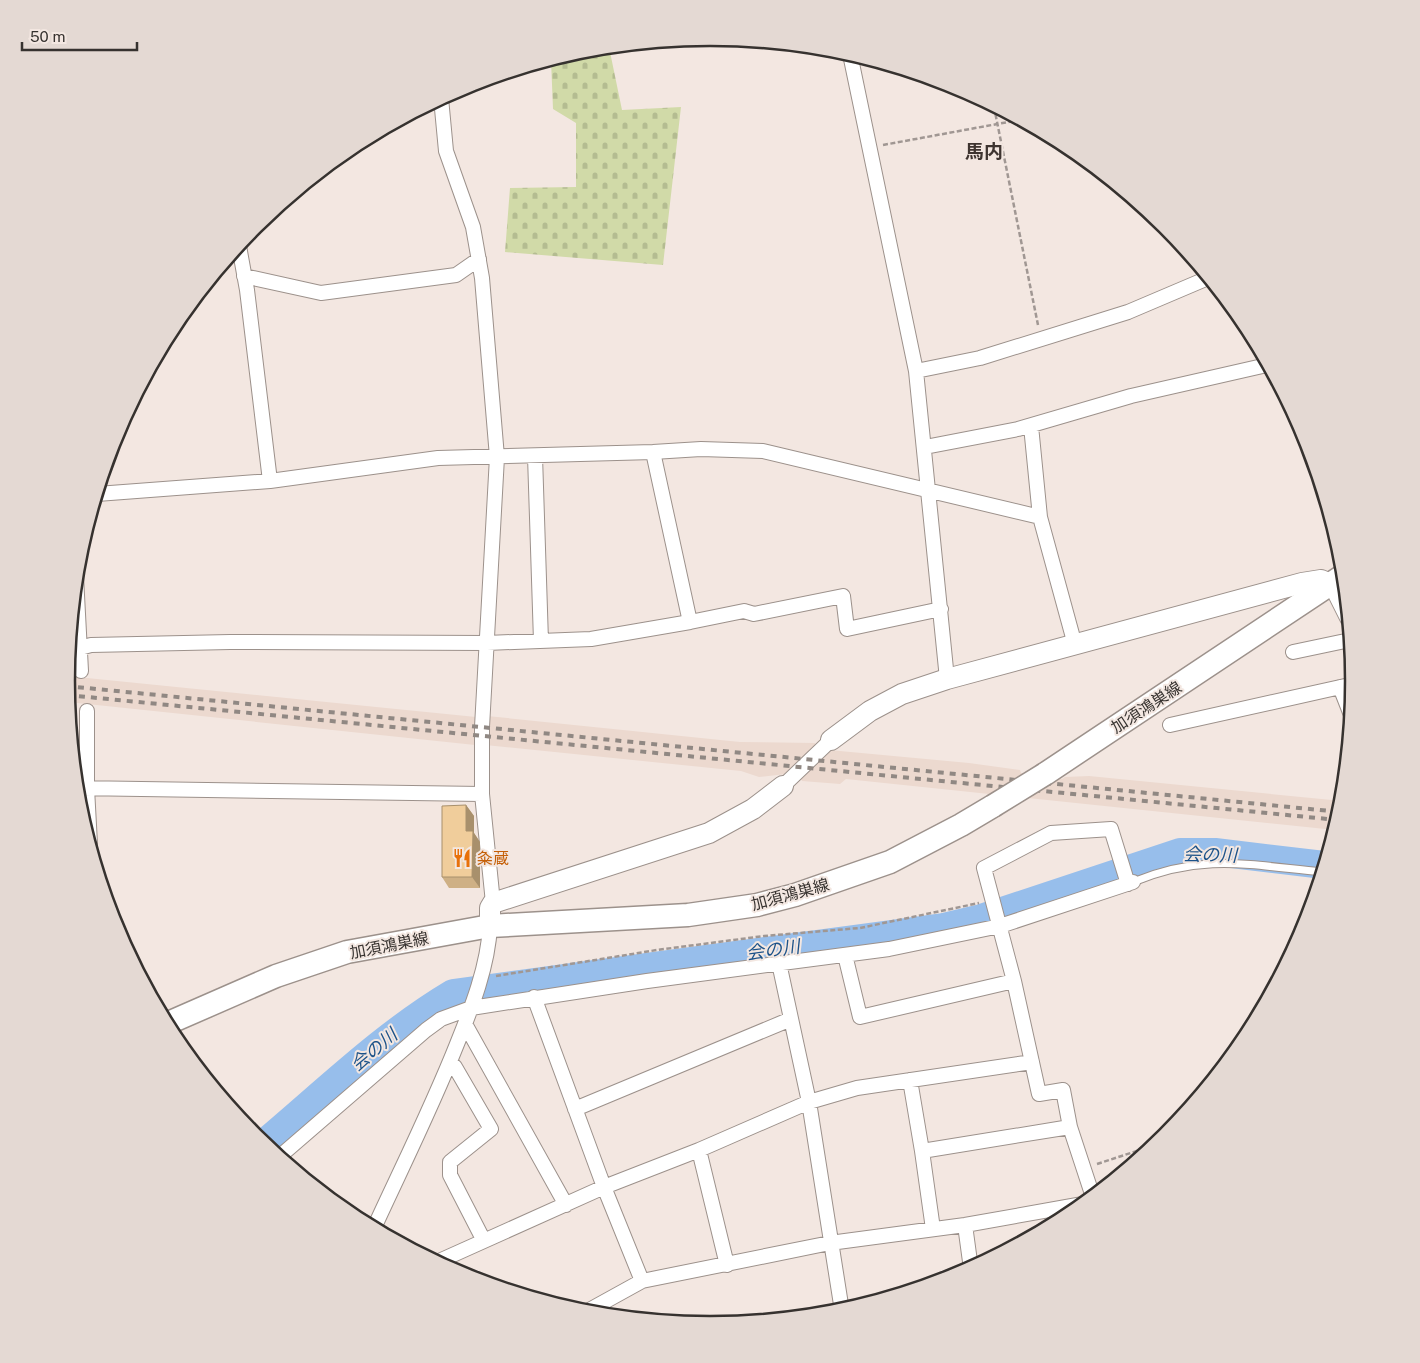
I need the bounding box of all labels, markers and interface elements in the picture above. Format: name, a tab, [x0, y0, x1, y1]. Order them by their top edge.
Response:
scale bar	[22, 20, 138, 52]
text: 50 m	[30, 28, 65, 45]
district label: 馬内	[965, 140, 1003, 162]
street label: 加須鴻巣線	[1108, 678, 1185, 737]
water label: 会の川	[1183, 844, 1239, 866]
restaurant icon: 粂蔵	[451, 847, 473, 869]
place label: 粂蔵	[477, 849, 509, 868]
street label: 加須鴻巣線	[749, 875, 831, 914]
street label: 加須鴻巣線	[348, 929, 430, 962]
water label: 会の川	[745, 935, 803, 964]
water label: 会の川	[346, 1023, 403, 1075]

